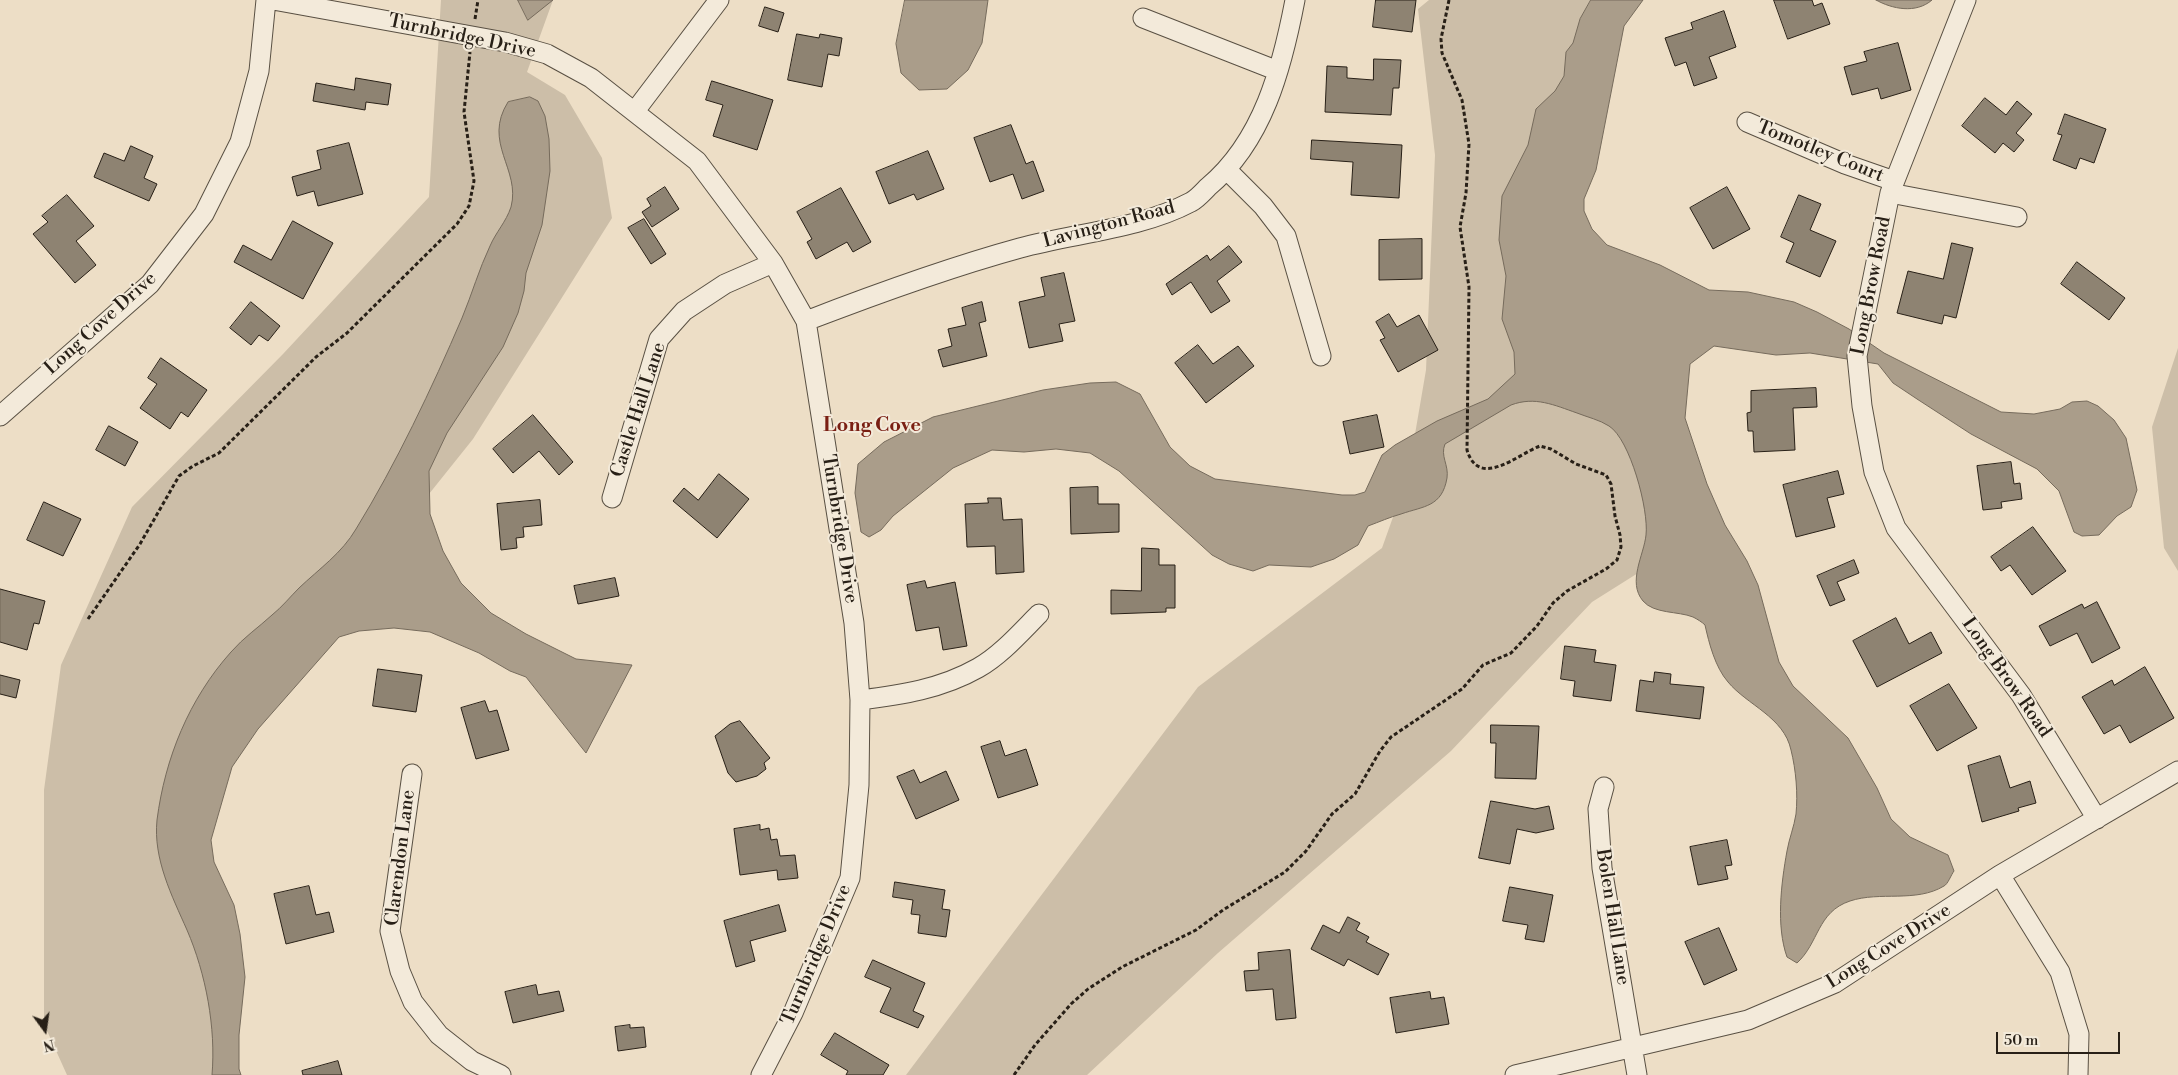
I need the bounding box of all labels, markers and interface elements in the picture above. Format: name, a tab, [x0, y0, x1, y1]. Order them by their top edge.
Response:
street label: Turnbridge Drive	[386, 10, 538, 64]
street label: Tomotley Court	[1753, 116, 1887, 188]
street label: Lavington Road	[1041, 196, 1177, 254]
street label: Long Brow Road	[1847, 215, 1897, 357]
street label: Long Cove Drive	[40, 268, 162, 380]
street label: Castle Hall Lane	[606, 340, 672, 480]
district label: Long Cove	[823, 414, 921, 438]
street label: Turnbridge Drive	[816, 453, 862, 605]
street label: Long Brow Road	[1956, 614, 2056, 742]
street label: Clarendon Lane	[381, 789, 421, 927]
street label: Bolen Hall Lane	[1590, 847, 1634, 987]
street label: Turnbridge Drive	[777, 881, 857, 1029]
street label: Long Cove Drive	[1822, 900, 1956, 994]
north arrow	[20, 1005, 70, 1055]
scale bar	[1998, 1022, 2122, 1054]
text: 50 m	[2004, 1031, 2038, 1050]
text: N	[41, 1034, 56, 1055]

